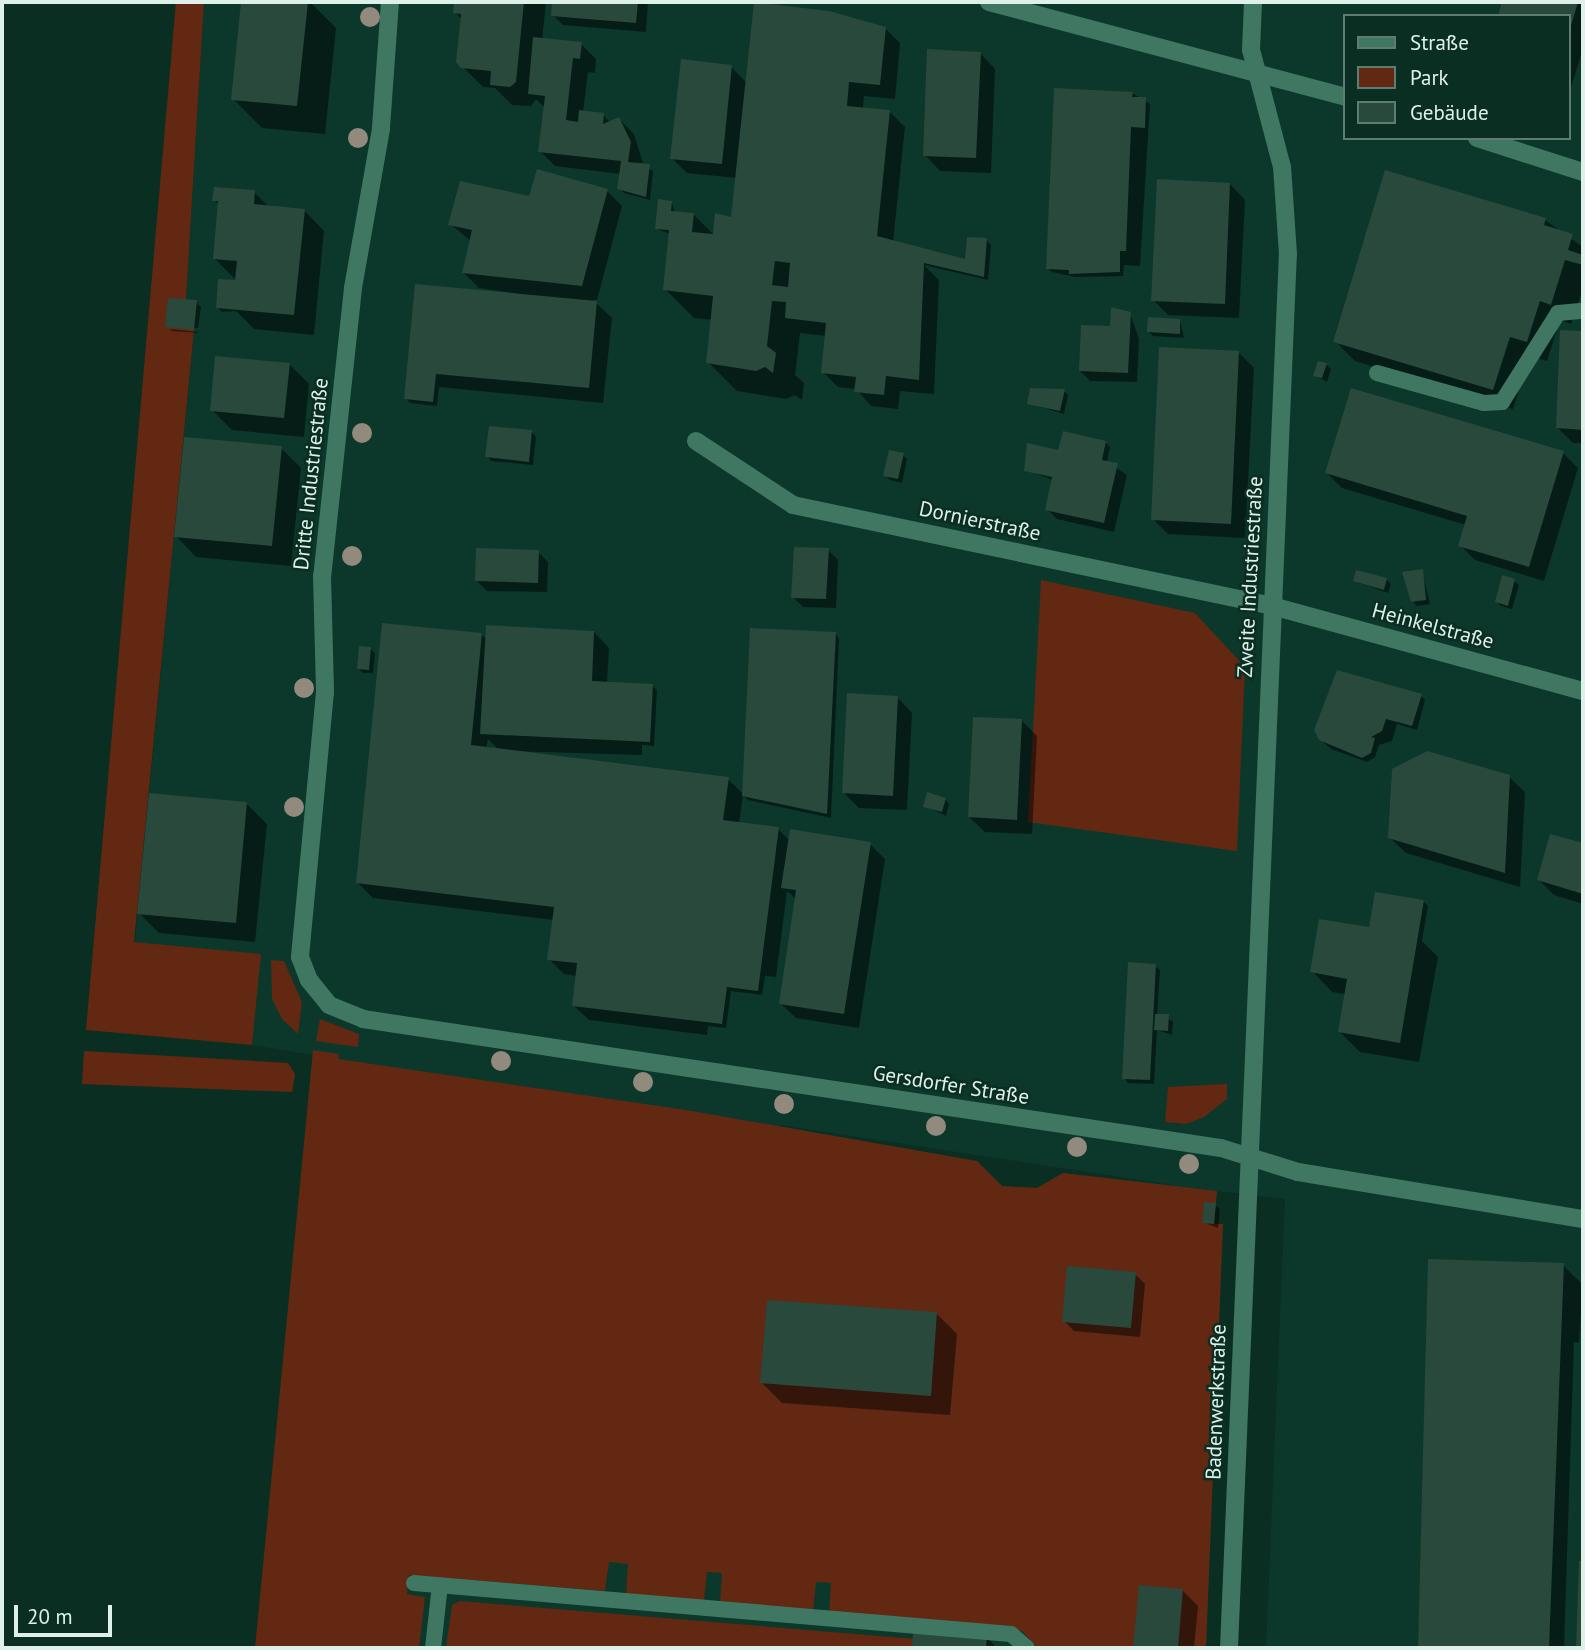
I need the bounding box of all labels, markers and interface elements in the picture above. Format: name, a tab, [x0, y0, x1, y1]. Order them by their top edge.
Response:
legend	[1344, 14, 1571, 140]
text: Straße	[1410, 29, 1469, 56]
text: Park	[1410, 64, 1449, 91]
text: Gebäude	[1410, 99, 1489, 126]
street label: Dritte Industriestraße	[288, 377, 334, 571]
street label: Zweite Industriestraße	[1232, 476, 1268, 678]
street label: Dornierstraße	[917, 496, 1043, 546]
street label: Heinkelstraße	[1369, 598, 1497, 654]
street label: Gersdorfer Straße	[871, 1060, 1031, 1110]
street label: Badenwerkstraße	[1201, 1324, 1231, 1480]
scale bar	[18, 1590, 116, 1634]
text: 20 m	[27, 1603, 73, 1630]

